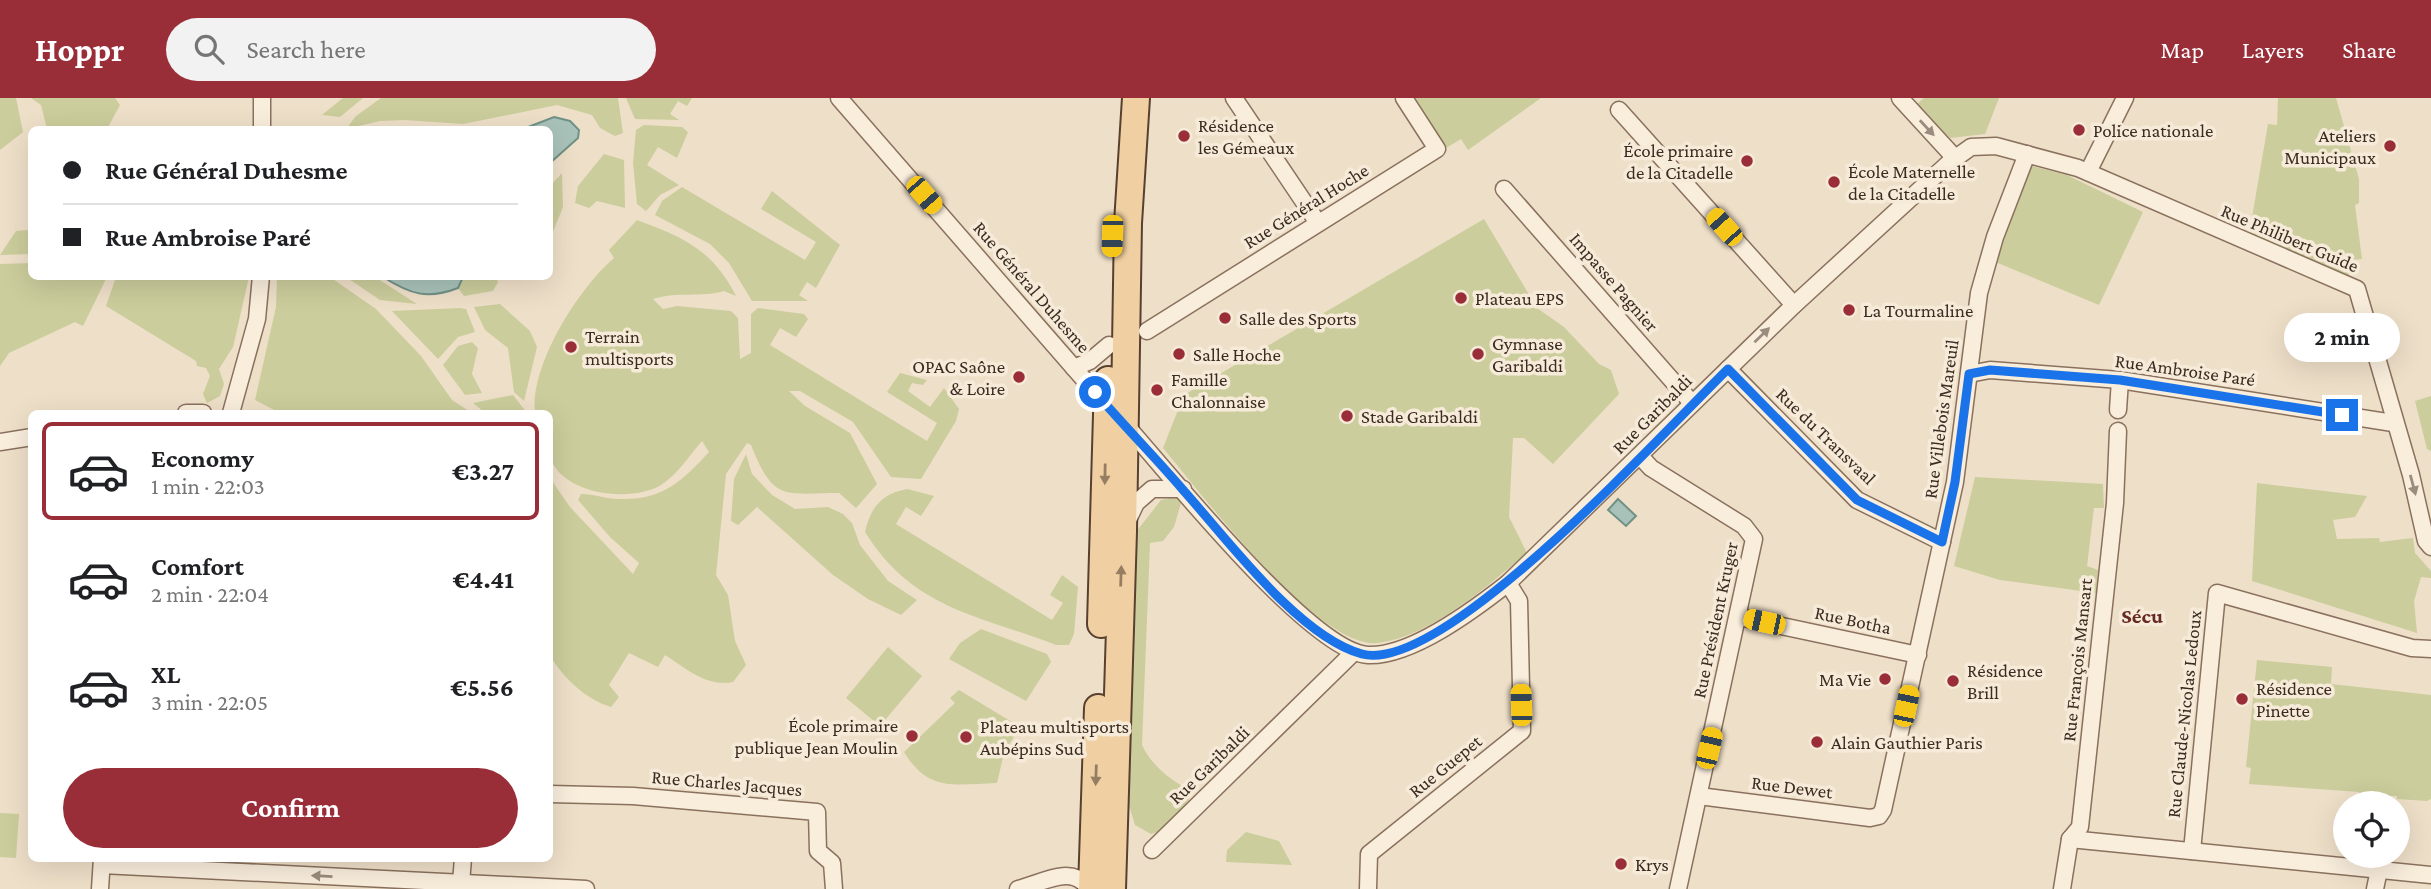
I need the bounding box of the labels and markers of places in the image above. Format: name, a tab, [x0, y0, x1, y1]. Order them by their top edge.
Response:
place label: Résidence les Gémeaux	[1198, 115, 1294, 158]
place label: Police nationale	[2093, 120, 2213, 141]
marker: Police nationale	[2071, 122, 2087, 138]
place label: Ateliers Municipaux	[2284, 125, 2376, 168]
marker: Résidence les Gémeaux	[1176, 128, 1192, 144]
marker: Ateliers Municipaux	[2382, 138, 2398, 154]
place label: École primaire de la Citadelle	[1623, 140, 1733, 183]
marker: École primaire de la Citadelle	[1739, 153, 1755, 169]
place label: École Maternelle de la Citadelle	[1848, 161, 1975, 204]
marker: École Maternelle de la Citadelle	[1826, 174, 1842, 190]
place label: Plateau EPS	[1475, 288, 1564, 309]
marker: Plateau EPS	[1453, 290, 1469, 306]
place label: La Tourmaline	[1863, 300, 1973, 321]
marker: La Tourmaline	[1841, 302, 1857, 318]
place label: Salle des Sports	[1239, 308, 1357, 329]
marker: Salle des Sports	[1217, 310, 1233, 326]
place label: Terrain multisports	[585, 326, 674, 369]
place label: Gymnase Garibaldi	[1492, 333, 1563, 376]
marker: Terrain multisports	[563, 339, 579, 355]
place label: Salle Hoche	[1193, 344, 1281, 365]
marker: Salle Hoche	[1171, 346, 1187, 362]
marker: Gymnase Garibaldi	[1470, 346, 1486, 362]
place label: OPAC Saône & Loire	[912, 356, 1005, 399]
marker: OPAC Saône & Loire	[1011, 369, 1027, 385]
place label: Famille Chalonnaise	[1171, 369, 1266, 412]
marker: Famille Chalonnaise	[1149, 382, 1165, 398]
place label: Stade Garibaldi	[1361, 406, 1478, 427]
marker: Stade Garibaldi	[1339, 408, 1355, 424]
place label: Résidence Brill	[1967, 660, 2043, 703]
place label: Ma Vie	[1819, 669, 1871, 690]
marker: Ma Vie	[1877, 671, 1893, 687]
marker: Résidence Brill	[1945, 673, 1961, 689]
place label: Résidence Pinette	[2256, 678, 2332, 721]
marker: Résidence Pinette	[2234, 691, 2250, 707]
place label: École primaire publique Jean Moulin	[735, 715, 898, 758]
place label: Plateau multisports Aubépins Sud	[980, 716, 1129, 759]
marker: École primaire publique Jean Moulin	[904, 728, 920, 744]
marker: Plateau multisports Aubépins Sud	[958, 729, 974, 745]
place label: Alain Gauthier Paris	[1831, 732, 1983, 753]
marker: Alain Gauthier Paris	[1809, 734, 1825, 750]
place label: Krys	[1635, 854, 1669, 875]
marker: Krys	[1613, 856, 1629, 872]

